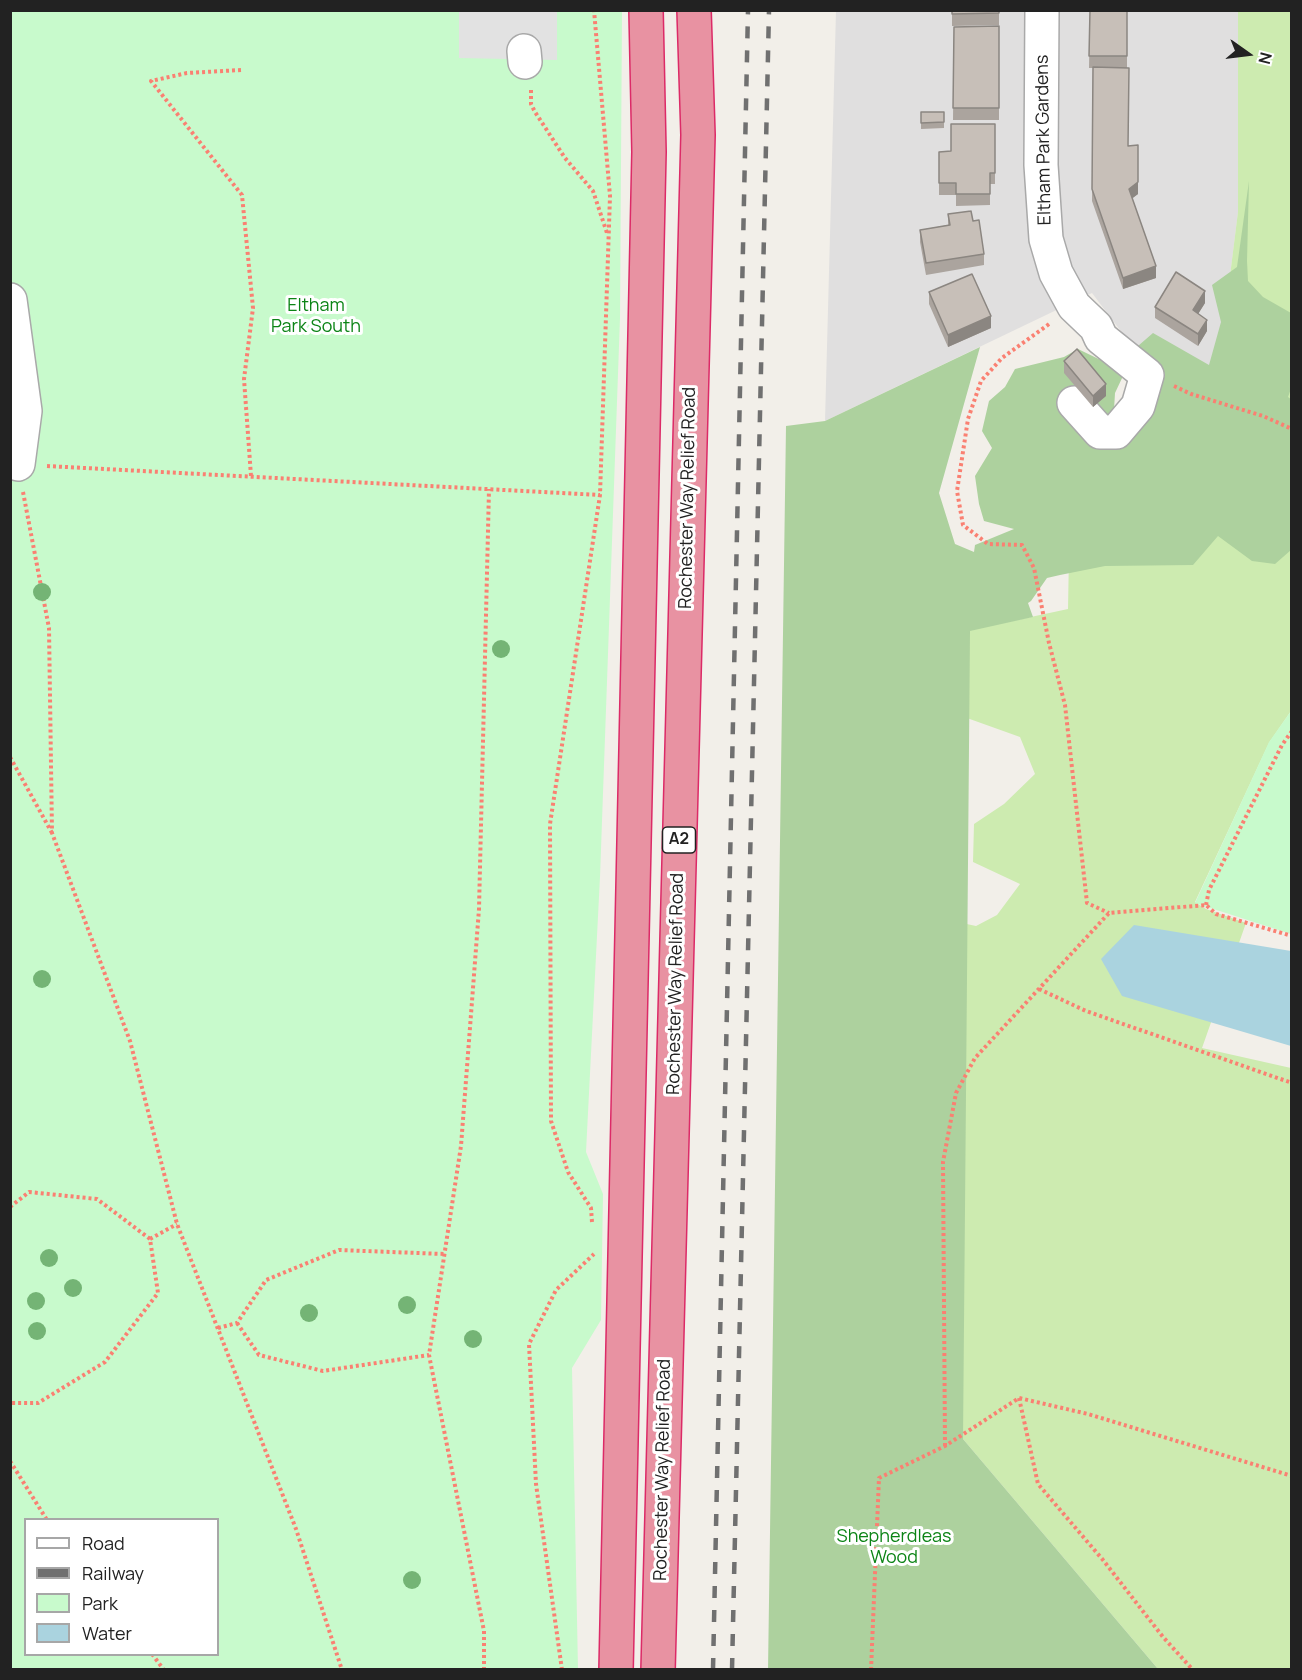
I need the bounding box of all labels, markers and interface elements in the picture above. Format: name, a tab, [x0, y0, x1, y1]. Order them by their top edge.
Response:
north arrow	[1218, 24, 1278, 84]
text: N	[1253, 50, 1278, 67]
street label: Eltham Park Gardens	[1032, 54, 1056, 226]
park label: Eltham Park South	[271, 295, 361, 338]
street label: Rochester Way Relief Road	[675, 387, 701, 609]
road number: A2	[662, 827, 696, 853]
street label: Rochester Way Relief Road	[663, 873, 689, 1095]
street label: Rochester Way Relief Road	[650, 1359, 676, 1581]
legend	[24, 1518, 219, 1656]
park label: Shepherdleas Wood	[837, 1526, 951, 1568]
text: Road	[82, 1531, 125, 1555]
text: Railway	[82, 1561, 144, 1585]
text: Park	[82, 1591, 118, 1615]
text: Water	[82, 1621, 132, 1645]

